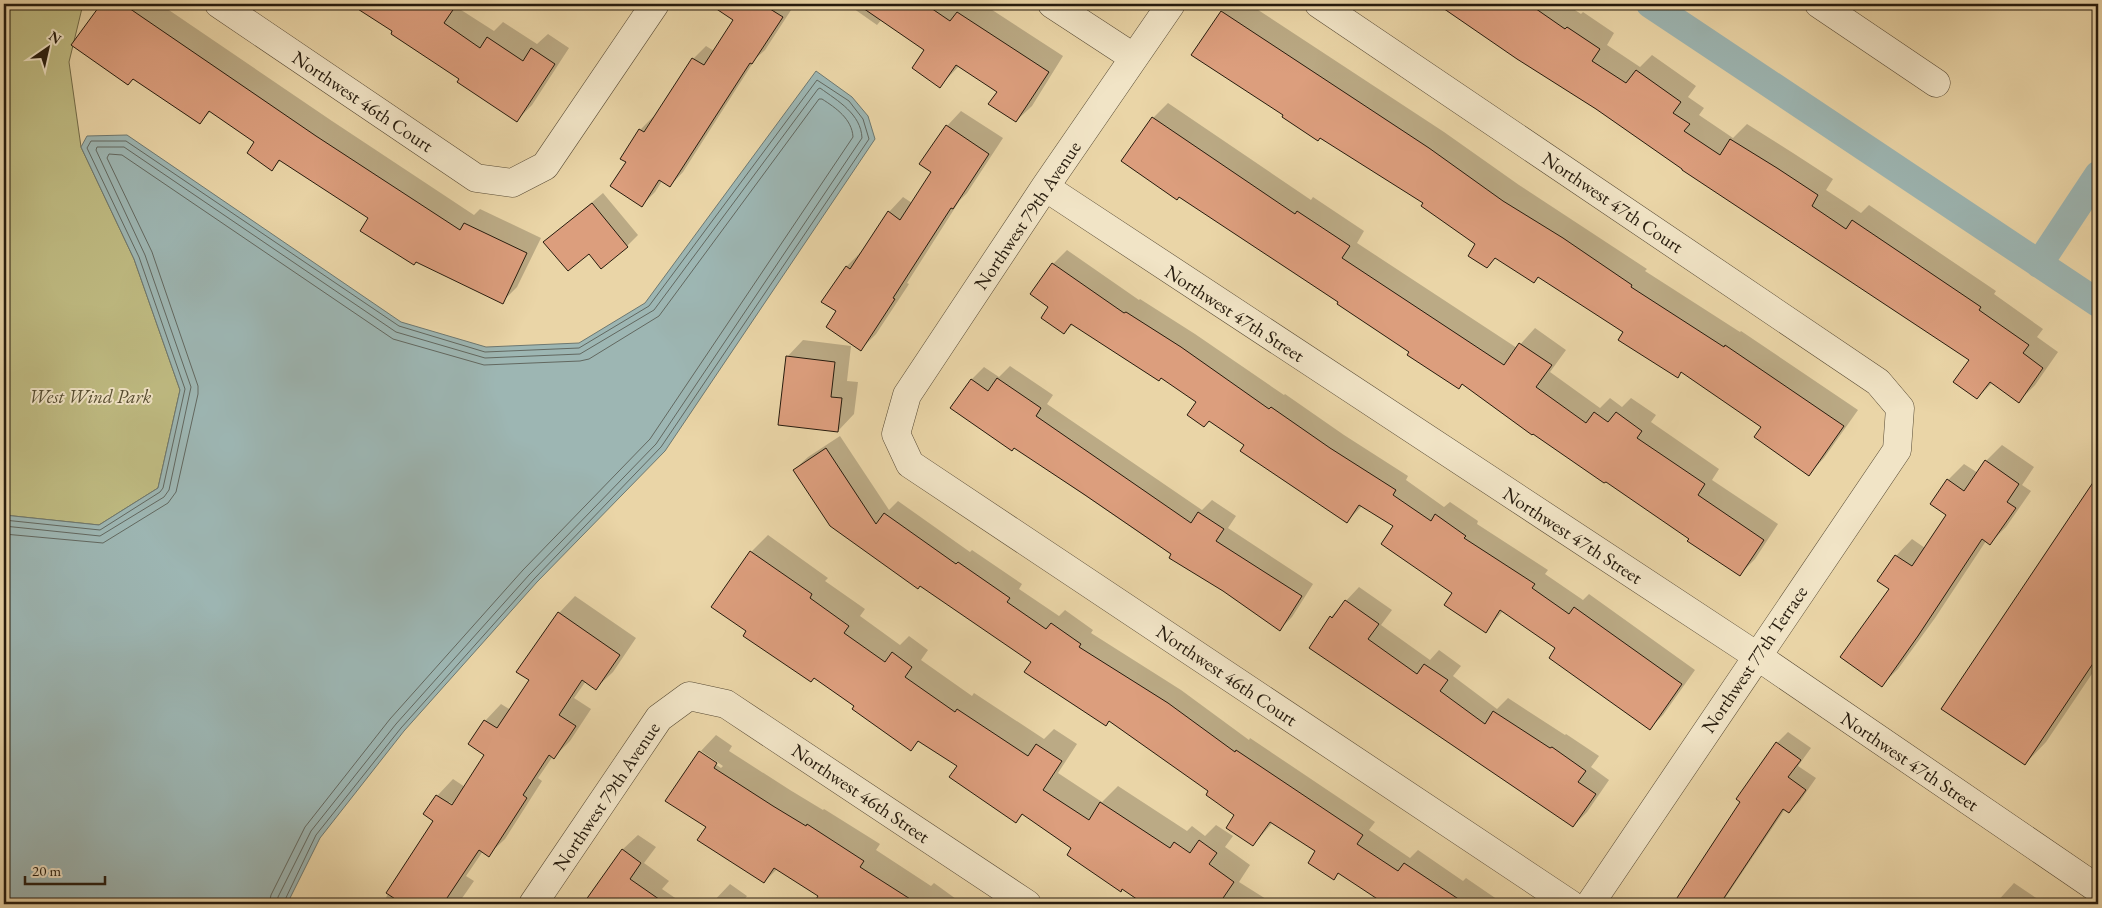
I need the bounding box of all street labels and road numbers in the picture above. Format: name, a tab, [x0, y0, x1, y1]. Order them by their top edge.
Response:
street label: Northwest 46th Court	[287, 45, 438, 158]
street label: Northwest 79th Avenue	[968, 136, 1086, 294]
street label: Northwest 47th Court	[1537, 146, 1688, 259]
street label: Northwest 47th Street	[1160, 259, 1309, 368]
street label: Northwest 47th Street	[1498, 481, 1647, 590]
street label: Northwest 77th Terrace	[1696, 581, 1813, 738]
street label: Northwest 46th Court	[1151, 619, 1302, 732]
street label: Northwest 47th Street	[1836, 706, 1984, 817]
street label: Northwest 79th Avenue	[547, 717, 665, 875]
street label: Northwest 46th Street	[787, 738, 935, 849]

